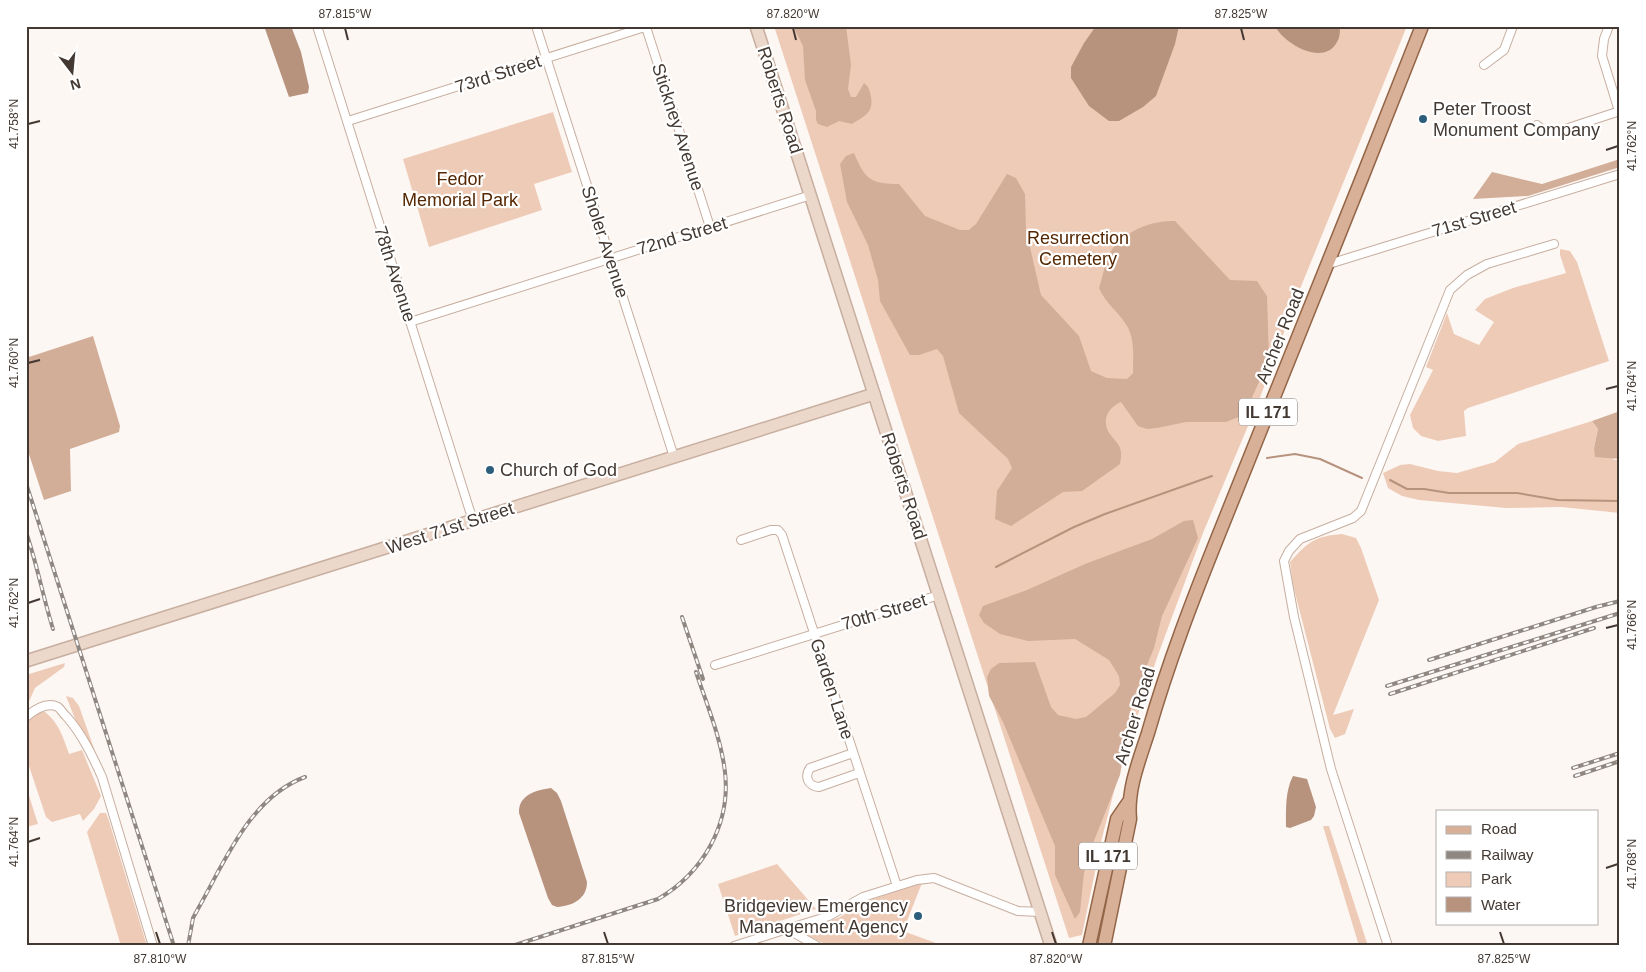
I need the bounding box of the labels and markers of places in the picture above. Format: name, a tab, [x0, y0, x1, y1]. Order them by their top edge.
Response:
place label: Peter Troost Monument Company	[1433, 99, 1600, 140]
marker: Peter Troost Monument Company	[1417, 113, 1429, 125]
place label: Church of God	[500, 460, 617, 480]
marker: Church of God	[484, 464, 496, 476]
place label: Bridgeview Emergency Management Agency	[724, 896, 908, 937]
marker: Bridgeview Emergency Management Agency	[912, 910, 924, 922]

